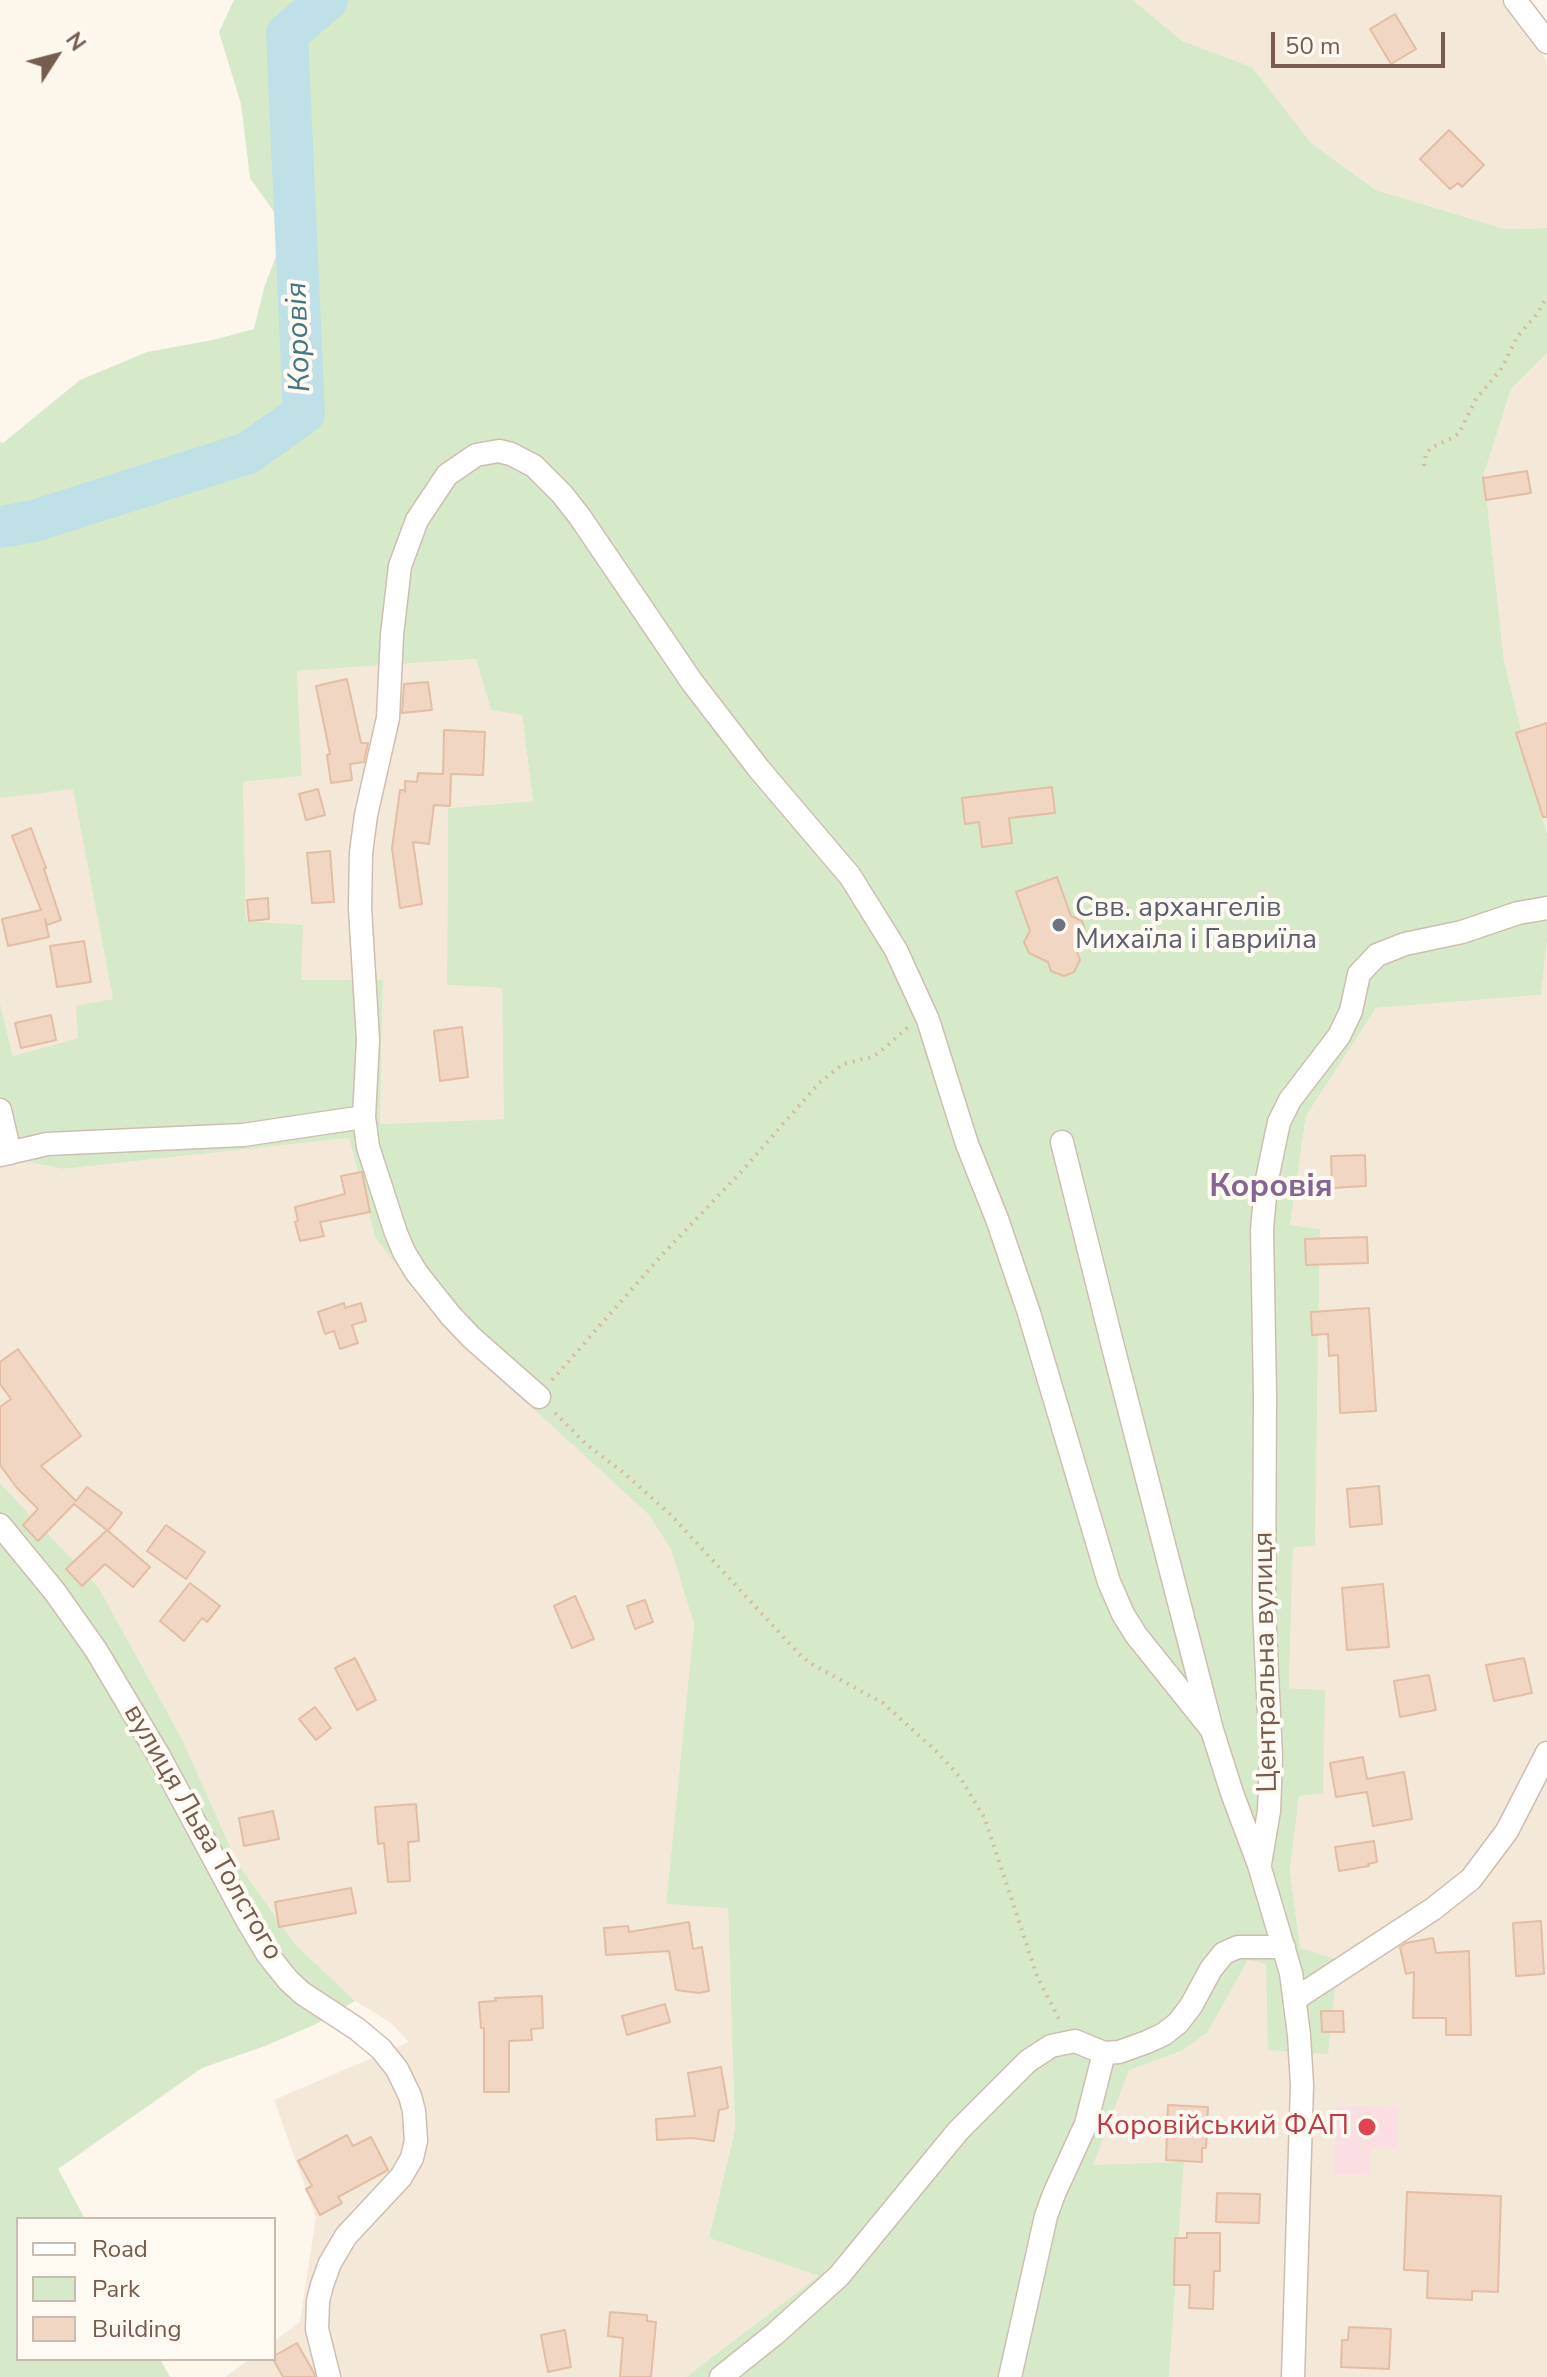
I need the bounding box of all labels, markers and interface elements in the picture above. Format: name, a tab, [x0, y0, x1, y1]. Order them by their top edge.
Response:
north arrow	[16, 16, 96, 96]
scale bar	[1275, 16, 1449, 66]
text: N	[58, 26, 92, 57]
text: 50 m	[1285, 30, 1341, 62]
water label: Коровія	[280, 281, 320, 393]
place label: Свв. архангелів Михаїла і Гавриїла	[1075, 892, 1317, 958]
marker: Свв. архангелів Михаїла і Гавриїла	[1050, 916, 1068, 934]
district label: Коровія	[1209, 1169, 1333, 1207]
street label: Центральна вулиця	[1248, 1531, 1286, 1793]
street label: вулиця Льва Толстого	[115, 1699, 289, 1967]
place label: Коровійський ФАП	[1096, 2110, 1349, 2144]
marker: Коровійський ФАП	[1356, 2116, 1378, 2138]
legend	[16, 2217, 276, 2361]
text: Road	[92, 2233, 148, 2265]
text: Park	[92, 2273, 140, 2305]
text: Building	[92, 2313, 182, 2345]

